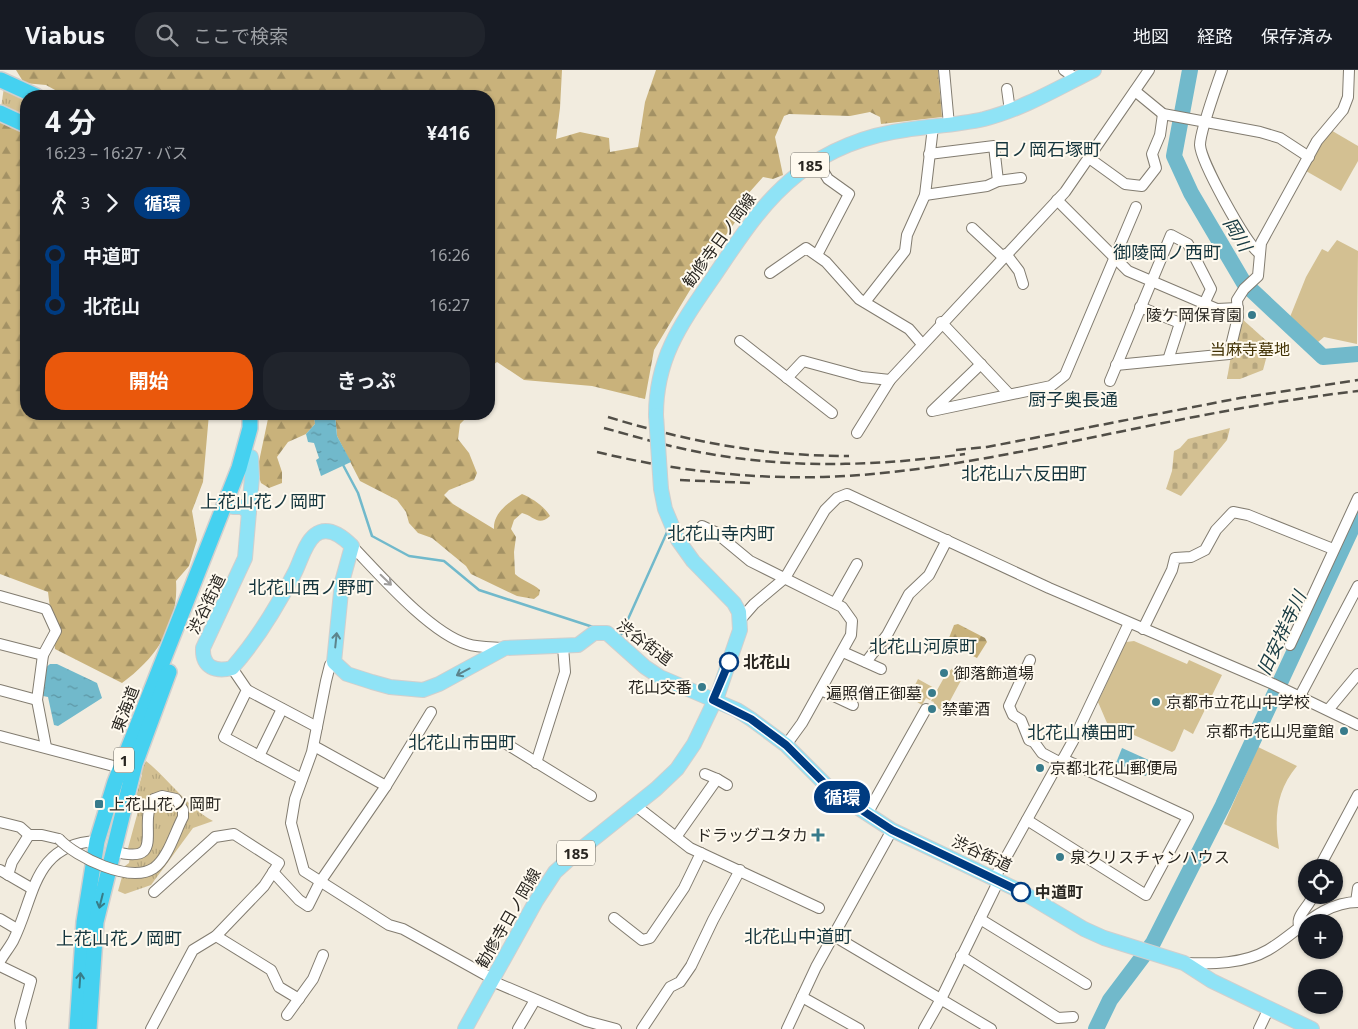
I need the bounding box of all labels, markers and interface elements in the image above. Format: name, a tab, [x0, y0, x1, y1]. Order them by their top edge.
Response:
search box	[135, 12, 485, 57]
text: Viabus	[25, 18, 105, 51]
icon: search	[153, 21, 181, 49]
text: ここで検索	[193, 23, 288, 49]
text: 地図	[1133, 24, 1169, 48]
text: 経路	[1197, 24, 1233, 48]
text: 保存済み	[1261, 24, 1333, 48]
text: 4 分	[45, 102, 96, 140]
text: ¥416	[427, 120, 470, 146]
district label: 日ノ岡石塚町	[993, 137, 1101, 161]
text: 16:23 – 16:27 · バス	[45, 142, 188, 164]
road number: 185	[791, 152, 829, 178]
street label: 勧修寺日ノ岡線	[677, 188, 761, 292]
icon: walk	[45, 189, 73, 217]
icon: forward	[98, 189, 126, 217]
text: 循環	[144, 191, 180, 215]
text: 3	[81, 192, 90, 214]
water label: 岡川	[1218, 212, 1259, 257]
district label: 御陵岡ノ西町	[1113, 240, 1221, 264]
text: 中道町	[83, 243, 140, 269]
text: 16:26	[429, 244, 470, 266]
text: 北花山	[83, 293, 140, 319]
text: 16:27	[429, 294, 470, 316]
place label: 陵ケ岡保育園	[1146, 304, 1242, 326]
marker: 陵ケ岡保育園	[1246, 309, 1258, 321]
park label: 当麻寺墓地	[1210, 338, 1290, 360]
button: 開始	[45, 352, 253, 410]
button: きっぷ	[263, 352, 470, 410]
district label: 厨子奥長通	[1028, 387, 1118, 411]
district label: 北花山六反田町	[961, 461, 1087, 485]
district label: 上花山花ノ岡町	[200, 489, 326, 513]
district label: 北花山寺内町	[667, 521, 775, 545]
street label: 渋谷街道	[182, 570, 230, 638]
one-way arrow	[380, 574, 392, 586]
district label: 北花山西ノ野町	[248, 575, 374, 599]
water label: 旧安祥寺川	[1251, 585, 1312, 679]
street label: 渋谷街道	[613, 614, 677, 670]
one-way arrow	[331, 632, 341, 648]
district label: 北花山河原町	[869, 634, 977, 658]
place label: 北花山	[743, 651, 791, 673]
marker: 北花山	[719, 652, 739, 672]
place label: 御落飾道場	[954, 662, 1034, 684]
one-way arrow	[455, 667, 470, 677]
marker: 御落飾道場	[938, 667, 950, 679]
place label: 花山交番	[628, 676, 692, 698]
marker: 花山交番	[696, 681, 708, 693]
place label: 遍照僧正御墓	[826, 682, 922, 704]
street label: 東海道	[106, 683, 144, 735]
marker: 遍照僧正御墓	[926, 687, 938, 699]
place label: 京都市立花山中学校	[1166, 691, 1310, 713]
marker: 京都市立花山中学校	[1150, 696, 1162, 708]
place label: 禁葷酒	[942, 698, 990, 720]
marker: 禁葷酒	[926, 703, 938, 715]
district label: 北花山横田町	[1027, 720, 1135, 744]
place label: 京都市花山児童館	[1206, 720, 1334, 742]
marker: 京都市花山児童館	[1338, 725, 1350, 737]
district label: 北花山市田町	[408, 730, 516, 754]
road number: 1	[114, 748, 134, 772]
place label: 京都北花山郵便局	[1050, 757, 1178, 779]
marker: 京都北花山郵便局	[1034, 762, 1046, 774]
line badge: 循環	[820, 781, 864, 813]
text: 循環	[824, 785, 860, 809]
place label: 上花山花ノ岡町	[109, 793, 221, 815]
marker: 上花山花ノ岡町	[93, 798, 105, 810]
place label: ドラッグユタカ	[696, 824, 808, 846]
marker: ドラッグユタカ	[812, 829, 824, 841]
street label: 渋谷街道	[948, 830, 1016, 876]
road number: 185	[557, 840, 595, 866]
place label: 泉クリスチャンハウス	[1070, 846, 1230, 868]
marker: 泉クリスチャンハウス	[1054, 851, 1066, 863]
map controls	[1298, 859, 1343, 1014]
button: locate	[1298, 859, 1343, 904]
street label: 勧修寺日ノ岡線	[470, 864, 546, 972]
place label: 中道町	[1035, 881, 1083, 903]
marker: 中道町	[1011, 882, 1031, 902]
one-way arrow	[96, 892, 105, 908]
button: +	[1298, 914, 1343, 959]
district label: 北花山中道町	[744, 924, 852, 948]
district label: 上花山花ノ岡町	[56, 926, 182, 950]
button: −	[1298, 969, 1343, 1014]
one-way arrow	[76, 973, 85, 989]

